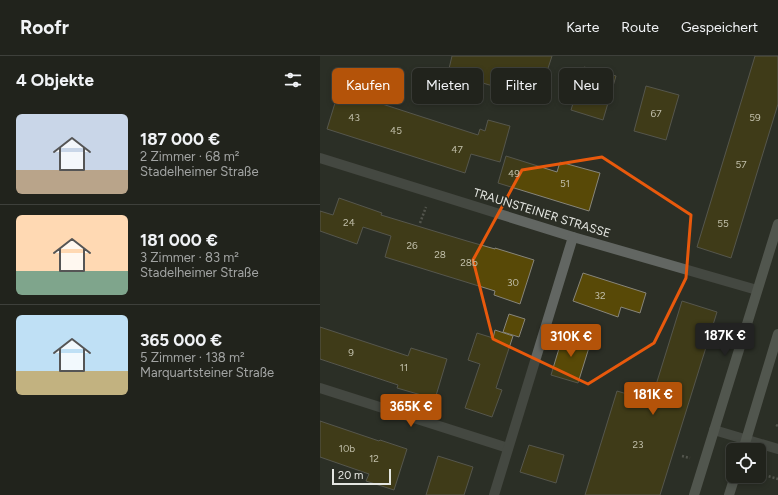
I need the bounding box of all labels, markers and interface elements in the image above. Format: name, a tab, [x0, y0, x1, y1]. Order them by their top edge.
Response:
text: Roofr	[20, 16, 69, 39]
text: Karte	[566, 19, 599, 36]
text: Route	[621, 19, 659, 36]
text: Gespeichert	[681, 19, 758, 36]
chip: Kaufen	[332, 68, 404, 104]
chip: Mieten	[412, 68, 483, 104]
chip: Filter	[491, 68, 551, 104]
chip: Neu	[559, 68, 613, 104]
icon: filters	[282, 69, 304, 91]
text: 4 Objekte	[16, 70, 94, 90]
house number: 67	[650, 107, 662, 120]
house number: 43	[348, 111, 360, 124]
house number: 59	[749, 111, 761, 124]
house number: 45	[390, 124, 402, 137]
text: 187 000 €	[140, 129, 220, 149]
icon: home	[48, 130, 96, 178]
house number: 47	[451, 143, 463, 156]
text: 2 Zimmer · 68 m²	[140, 149, 239, 164]
house number: 57	[735, 158, 747, 171]
text: Stadelheimer Straße	[140, 164, 259, 179]
house number: 49	[508, 167, 520, 180]
house number: 51	[560, 177, 570, 190]
street label: TRAUNSTEINER STRASSE	[472, 185, 612, 241]
house number: 24	[343, 216, 355, 229]
house number: 55	[717, 217, 729, 230]
text: 181 000 €	[140, 230, 218, 250]
icon: home	[48, 231, 96, 279]
house number: 26	[406, 239, 418, 252]
house number: 28	[434, 248, 446, 261]
text: 3 Zimmer · 83 m²	[140, 250, 239, 265]
house number: 28b	[460, 256, 478, 269]
text: Stadelheimer Straße	[140, 265, 259, 280]
house number: 30	[507, 276, 519, 289]
house number: 32	[594, 289, 606, 302]
pin: 187K €	[692, 323, 758, 357]
pin: 310K €	[538, 324, 604, 358]
text: 187K €	[704, 328, 746, 343]
text: 310K €	[550, 329, 592, 344]
text: 365 000 €	[140, 330, 222, 350]
icon: home	[48, 331, 96, 379]
house number: 9	[348, 346, 354, 359]
text: 5 Zimmer · 138 m²	[140, 350, 245, 365]
house number: 11	[400, 361, 408, 374]
text: Marquartsteiner Straße	[140, 365, 274, 380]
pin: 181K €	[620, 382, 686, 416]
text: 181K €	[633, 387, 673, 402]
pin: 365K €	[378, 394, 444, 428]
text: 365K €	[389, 399, 433, 414]
house number: 23	[632, 438, 644, 451]
house number: 10b	[339, 442, 355, 455]
map controls	[726, 443, 766, 483]
button: locate	[726, 443, 766, 483]
house number: 12	[369, 452, 379, 465]
scale bar	[332, 467, 391, 486]
text: 20 m	[338, 469, 363, 482]

